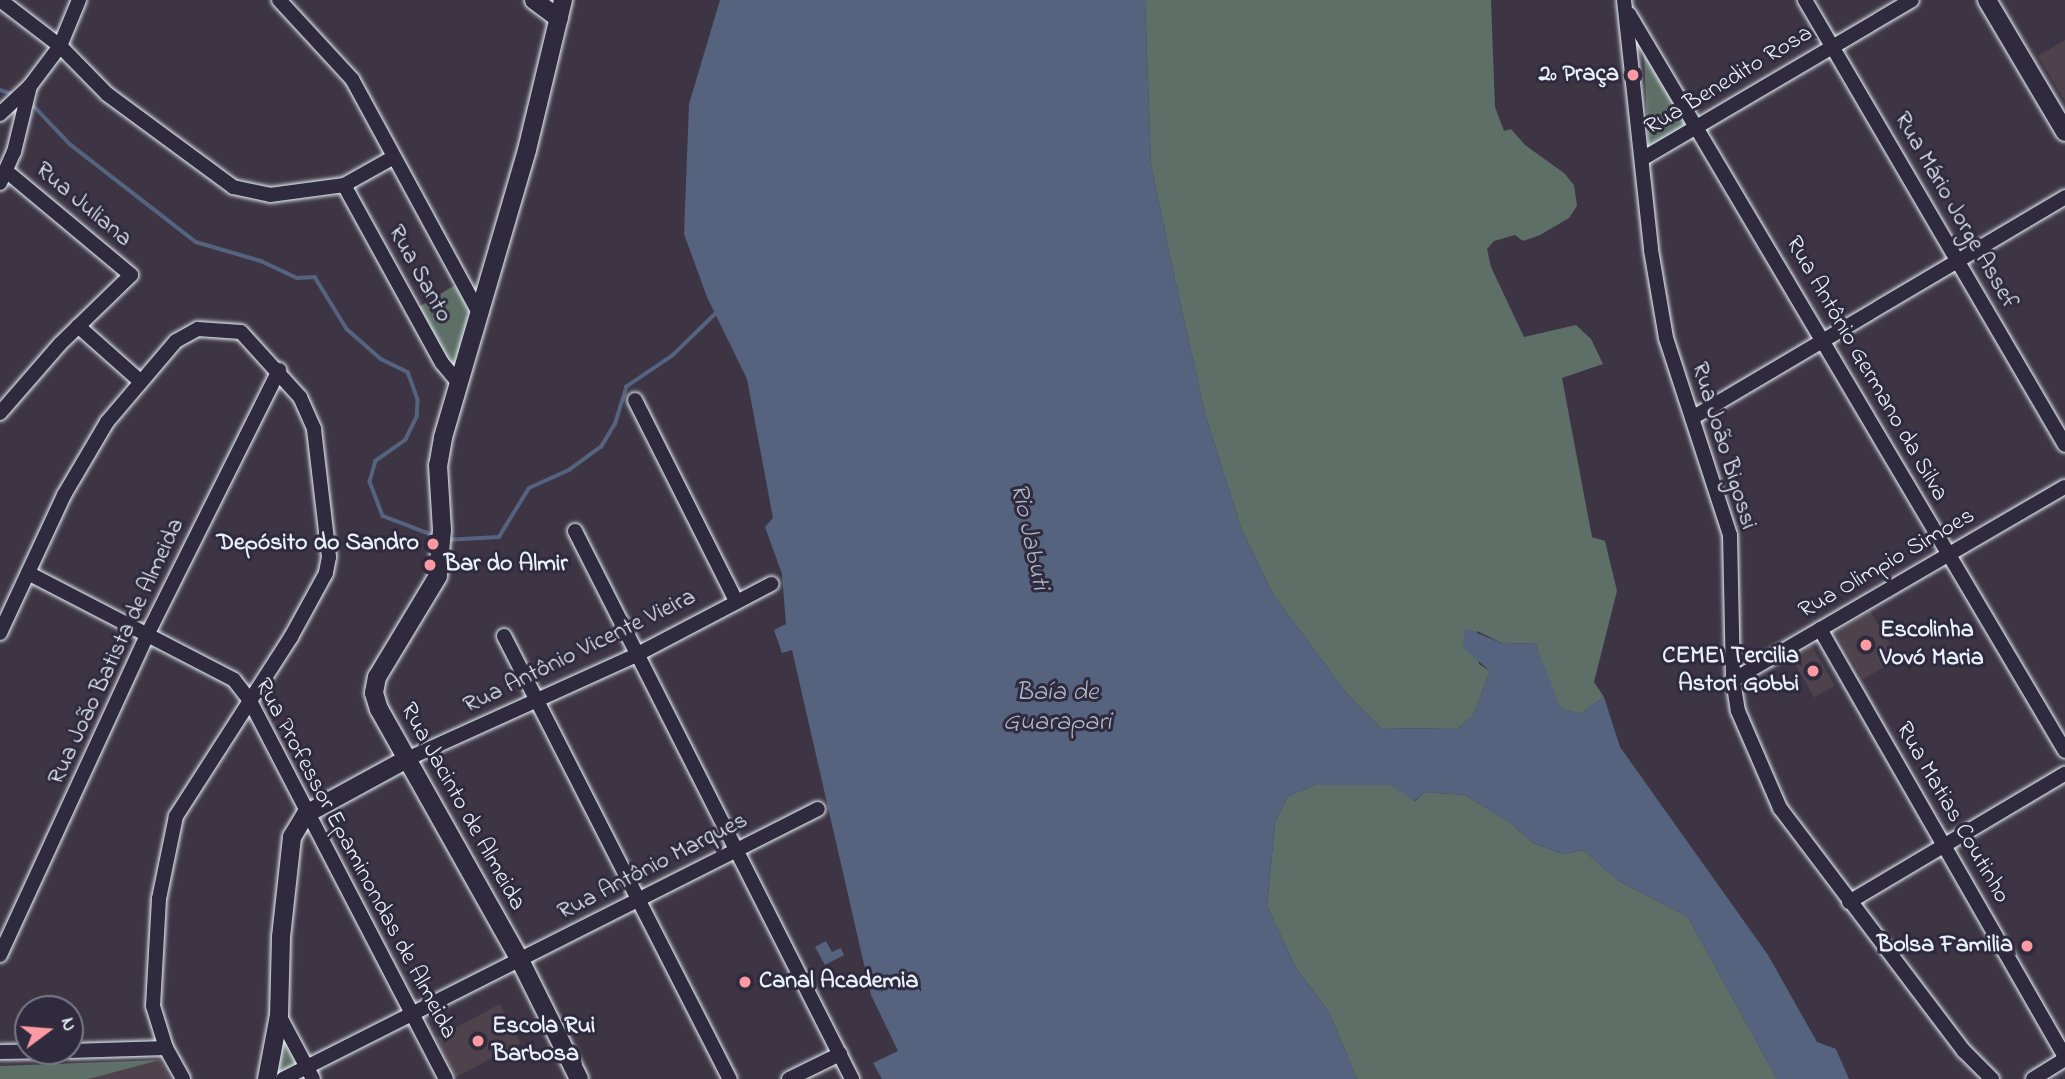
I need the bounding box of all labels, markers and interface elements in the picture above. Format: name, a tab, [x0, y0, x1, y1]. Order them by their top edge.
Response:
street label: Rua Benedito Rosa	[1640, 20, 1818, 142]
place label: 2º Praça	[1539, 61, 1619, 89]
marker: 2º Praça	[1625, 67, 1641, 83]
street label: Rua Mário Jorge Assef	[1887, 107, 2023, 315]
street label: Rua Juliana	[29, 156, 137, 254]
street label: Rua Santo	[381, 220, 457, 328]
street label: Rua Antônio Germano da Silva	[1778, 231, 1954, 507]
street label: Rua João Bigossi	[1684, 359, 1762, 533]
water label: Rio Jabuti	[1002, 481, 1054, 593]
street label: Rua Olimpio Simoes	[1794, 502, 1980, 626]
street label: Rua João Batista de Almeida	[43, 514, 191, 790]
place label: Depósito do Sandro	[216, 530, 419, 558]
marker: Depósito do Sandro	[425, 536, 441, 552]
place label: Bar do Almir	[444, 551, 568, 579]
marker: Bar do Almir	[422, 557, 438, 573]
street label: Rua Antônio Vicente Vieira	[459, 583, 701, 721]
place label: Escolinha Vovó Maria	[1880, 617, 1984, 673]
marker: Escolinha Vovó Maria	[1858, 637, 1874, 653]
place label: CEMEI Tercilia Astori Gobbi	[1662, 643, 1799, 699]
marker: CEMEI Tercilia Astori Gobbi	[1805, 663, 1821, 679]
street label: Rua Professor Epaminondas de Almeida	[247, 674, 463, 1044]
water label: Baía de Guarapari	[1003, 678, 1111, 740]
street label: Rua Jacinto de Almeida	[393, 698, 531, 916]
street label: Rua Matias Coutinho	[1888, 717, 2016, 909]
street label: Rua Antônio Marques	[553, 807, 753, 927]
place label: Bolsa Familia	[1877, 932, 2013, 960]
marker: Bolsa Familia	[2019, 938, 2035, 954]
place label: Canal Academia	[759, 968, 919, 996]
marker: Canal Academia	[737, 974, 753, 990]
north arrow	[14, 995, 84, 1065]
place label: Escola Rui Barbosa	[492, 1013, 595, 1069]
text: N	[53, 1015, 82, 1035]
marker: Escola Rui Barbosa	[470, 1033, 486, 1049]

